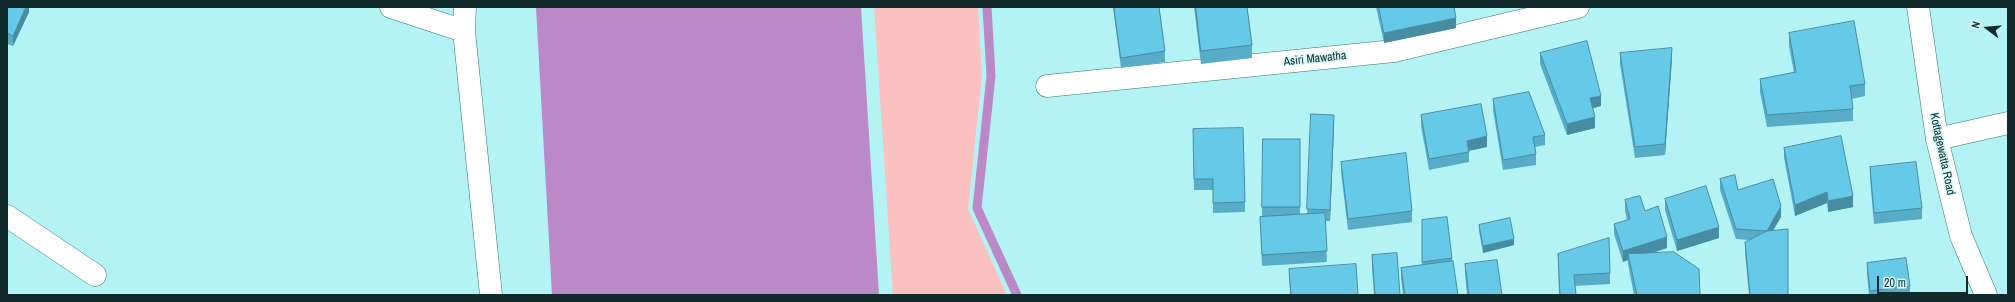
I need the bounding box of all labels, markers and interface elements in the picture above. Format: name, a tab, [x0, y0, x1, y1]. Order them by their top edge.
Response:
north arrow	[1967, 8, 2007, 48]
text: N	[1968, 20, 1983, 30]
street label: Asiri Mawatha	[1283, 49, 1347, 69]
street label: Kottagewatta Road	[1926, 112, 1958, 196]
scale bar	[1879, 268, 1970, 294]
text: 20 m	[1884, 275, 1906, 291]

